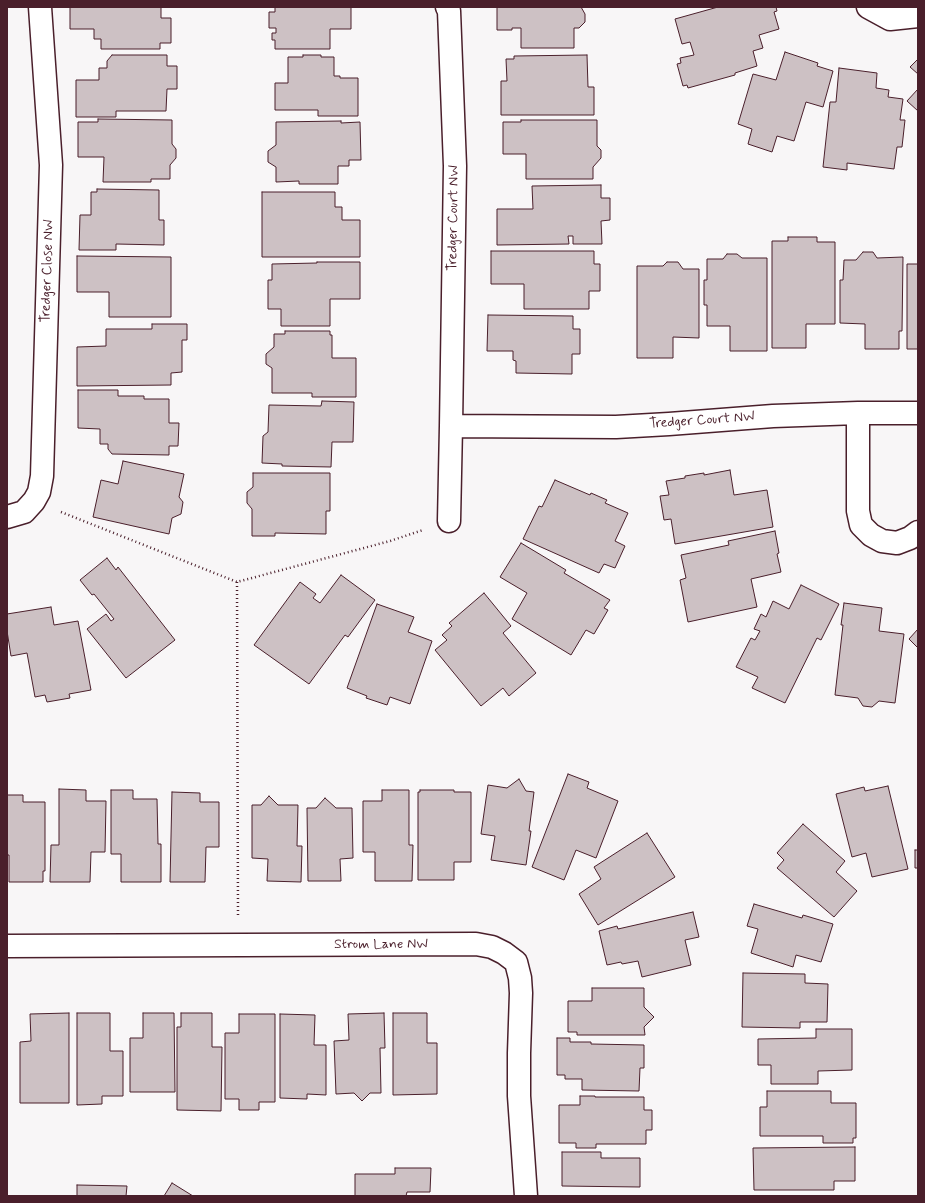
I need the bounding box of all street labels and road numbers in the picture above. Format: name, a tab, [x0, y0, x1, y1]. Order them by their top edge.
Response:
street label: Tredger Court NW	[445, 165, 463, 271]
street label: Tredger Close NW	[38, 219, 58, 323]
street label: Tredger Court NW	[649, 409, 755, 433]
street label: Strom Lane NW	[334, 937, 428, 953]

